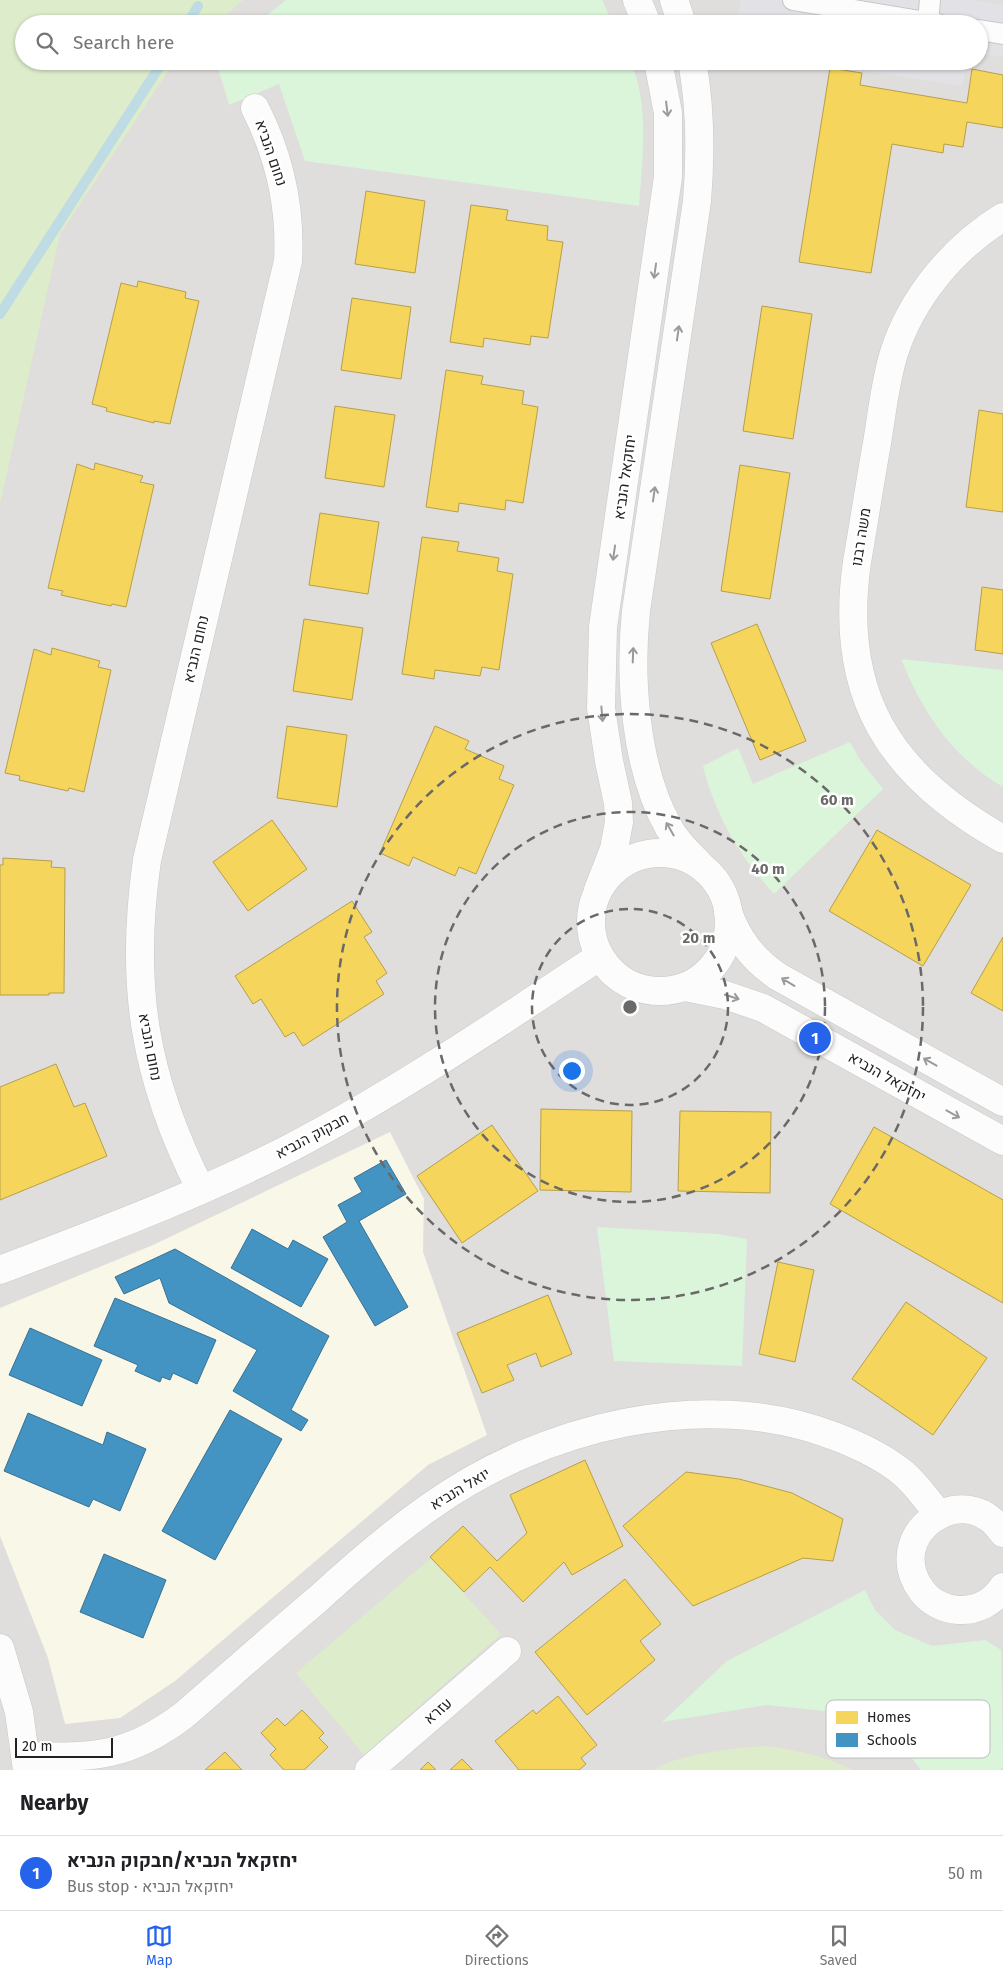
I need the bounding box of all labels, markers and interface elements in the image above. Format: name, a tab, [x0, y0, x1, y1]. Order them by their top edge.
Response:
search box	[15, 15, 988, 70]
icon: search	[33, 29, 61, 57]
text: Search here	[73, 31, 174, 54]
one-way arrow	[662, 101, 672, 117]
street label: נחום הנביא	[251, 118, 291, 188]
one-way arrow	[650, 262, 660, 278]
one-way arrow	[673, 325, 683, 341]
street label: יחזקאל הנביא	[610, 433, 640, 521]
one-way arrow	[649, 486, 659, 502]
street label: משה רבנו	[847, 506, 875, 568]
one-way arrow	[608, 544, 618, 560]
street label: נחום הנביא	[179, 613, 213, 685]
one-way arrow	[628, 647, 638, 663]
one-way arrow	[597, 706, 607, 722]
text: 60 m	[820, 791, 854, 809]
one-way arrow	[665, 822, 675, 836]
text: 40 m	[751, 860, 785, 878]
text: 20 m	[683, 929, 715, 947]
one-way arrow	[781, 977, 795, 987]
one-way arrow	[724, 993, 740, 1003]
centre of rings	[621, 998, 639, 1016]
street label: נחום הנביא	[135, 1012, 165, 1082]
pin: 1	[799, 1019, 831, 1057]
street label: יחזקאל הנביא	[845, 1048, 929, 1106]
one-way arrow	[923, 1056, 937, 1066]
your location	[559, 1058, 585, 1084]
street label: חבקוק הנביא	[272, 1109, 352, 1163]
one-way arrow	[945, 1109, 960, 1119]
street label: יואל הנביא	[427, 1464, 493, 1514]
street label: עזרא	[420, 1694, 456, 1728]
legend	[826, 1700, 990, 1758]
text: Homes	[867, 1709, 911, 1726]
text: Schools	[867, 1732, 917, 1749]
scale bar	[15, 1735, 112, 1758]
text: 20 m	[22, 1738, 52, 1755]
text: Nearby	[20, 1790, 88, 1816]
text: יחזקאל הנביא/חבקוק הנביא	[67, 1849, 298, 1872]
text: 1	[32, 1864, 40, 1883]
text: 50 m	[948, 1864, 983, 1883]
text: Bus stop · יחזקאל הנביא	[67, 1877, 234, 1896]
tab: Map	[145, 1922, 173, 1969]
tab: Directions	[464, 1922, 529, 1969]
tab: Saved	[820, 1922, 858, 1969]

